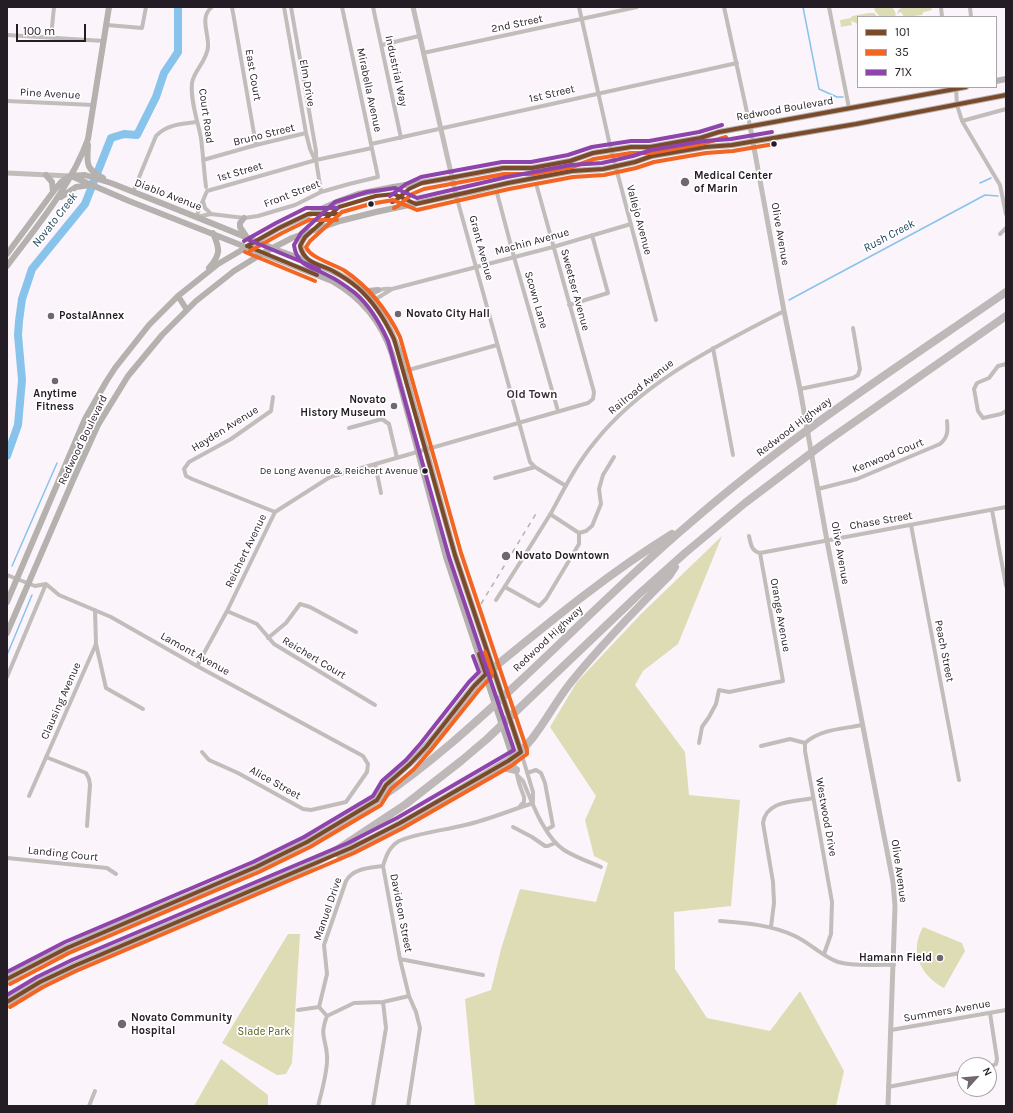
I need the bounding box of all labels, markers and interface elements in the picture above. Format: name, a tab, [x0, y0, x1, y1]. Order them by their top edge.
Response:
street label: 2nd Street	[490, 12, 544, 36]
scale bar	[18, 16, 88, 42]
legend	[857, 16, 997, 88]
text: 100 m	[23, 24, 55, 38]
text: 101	[895, 25, 910, 39]
street label: Industrial Way	[382, 34, 410, 108]
text: 35	[895, 45, 909, 59]
street label: Mirabella Avenue	[354, 47, 384, 133]
street label: East Court	[242, 48, 264, 102]
street label: Elm Drive	[296, 58, 318, 108]
text: 71X	[895, 65, 912, 79]
street label: 1st Street	[528, 82, 576, 106]
street label: Pine Avenue	[19, 86, 81, 102]
street label: Court Road	[196, 88, 216, 144]
street label: Redwood Boulevard	[735, 94, 835, 124]
street label: Bruno Street	[232, 121, 296, 149]
unlabelled marker	[769, 139, 779, 149]
street label: 1st Street	[216, 159, 264, 185]
place label: Medical Center of Marin	[694, 169, 772, 195]
street label: Diablo Avenue	[132, 176, 204, 214]
marker: Medical Center of Marin	[679, 176, 691, 188]
street label: Front Street	[262, 177, 322, 211]
street label: Vallejo Avenue	[623, 184, 655, 256]
water label: Novato Creek	[29, 190, 81, 250]
unlabelled marker	[366, 199, 376, 209]
street label: Olive Avenue	[768, 202, 792, 266]
street label: Grant Avenue	[466, 214, 496, 282]
water label: Rush Creek	[861, 217, 917, 255]
street label: Machin Avenue	[493, 226, 571, 258]
street label: Sweetser Avenue	[558, 248, 592, 332]
street label: Scown Lane	[522, 270, 550, 330]
place label: Novato City Hall	[406, 307, 490, 321]
place label: PostalAnnex	[59, 309, 124, 323]
marker: Novato City Hall	[393, 309, 403, 319]
marker: PostalAnnex	[46, 311, 56, 321]
street label: Railroad Avenue	[606, 357, 676, 417]
marker: Anytime Fitness	[50, 376, 60, 386]
place label: Anytime Fitness	[33, 387, 77, 413]
district label: Old Town	[507, 388, 557, 402]
street label: Redwood Boulevard	[56, 393, 110, 487]
place label: Novato History Museum	[300, 393, 386, 419]
street label: Redwood Highway	[754, 394, 834, 460]
marker: Novato History Museum	[389, 401, 399, 411]
street label: Hayden Avenue	[189, 403, 261, 455]
street label: Kenwood Court	[850, 436, 926, 476]
place label: De Long Avenue & Reichert Avenue	[260, 465, 418, 477]
marker: De Long Avenue & Reichert Avenue	[420, 466, 430, 476]
street label: Chase Street	[849, 509, 913, 533]
street label: Reichert Avenue	[222, 512, 270, 590]
street label: Olive Avenue	[828, 521, 852, 585]
place label: Novato Downtown	[515, 549, 609, 563]
marker: Novato Downtown	[500, 550, 512, 562]
street label: Orange Avenue	[767, 577, 793, 653]
street label: Redwood Highway	[510, 603, 586, 675]
street label: Peach Street	[932, 619, 956, 683]
street label: Lamont Avenue	[158, 630, 232, 678]
street label: Reichert Court	[280, 634, 348, 682]
street label: Clausing Avenue	[38, 660, 84, 742]
street label: Alice Street	[247, 763, 303, 803]
street label: Westwood Drive	[813, 777, 839, 857]
street label: Olive Avenue	[888, 839, 910, 903]
street label: Landing Court	[27, 844, 99, 864]
street label: Davidson Street	[387, 873, 415, 953]
street label: Manuel Drive	[311, 876, 345, 942]
place label: Hamann Field	[859, 951, 932, 965]
marker: Hamann Field	[935, 953, 945, 963]
street label: Summers Avenue	[902, 997, 992, 1025]
place label: Novato Community Hospital	[131, 1011, 232, 1037]
marker: Novato Community Hospital	[116, 1018, 128, 1030]
park label: Slade Park	[238, 1025, 290, 1039]
north arrow	[957, 1057, 997, 1097]
text: N	[980, 1065, 995, 1078]

